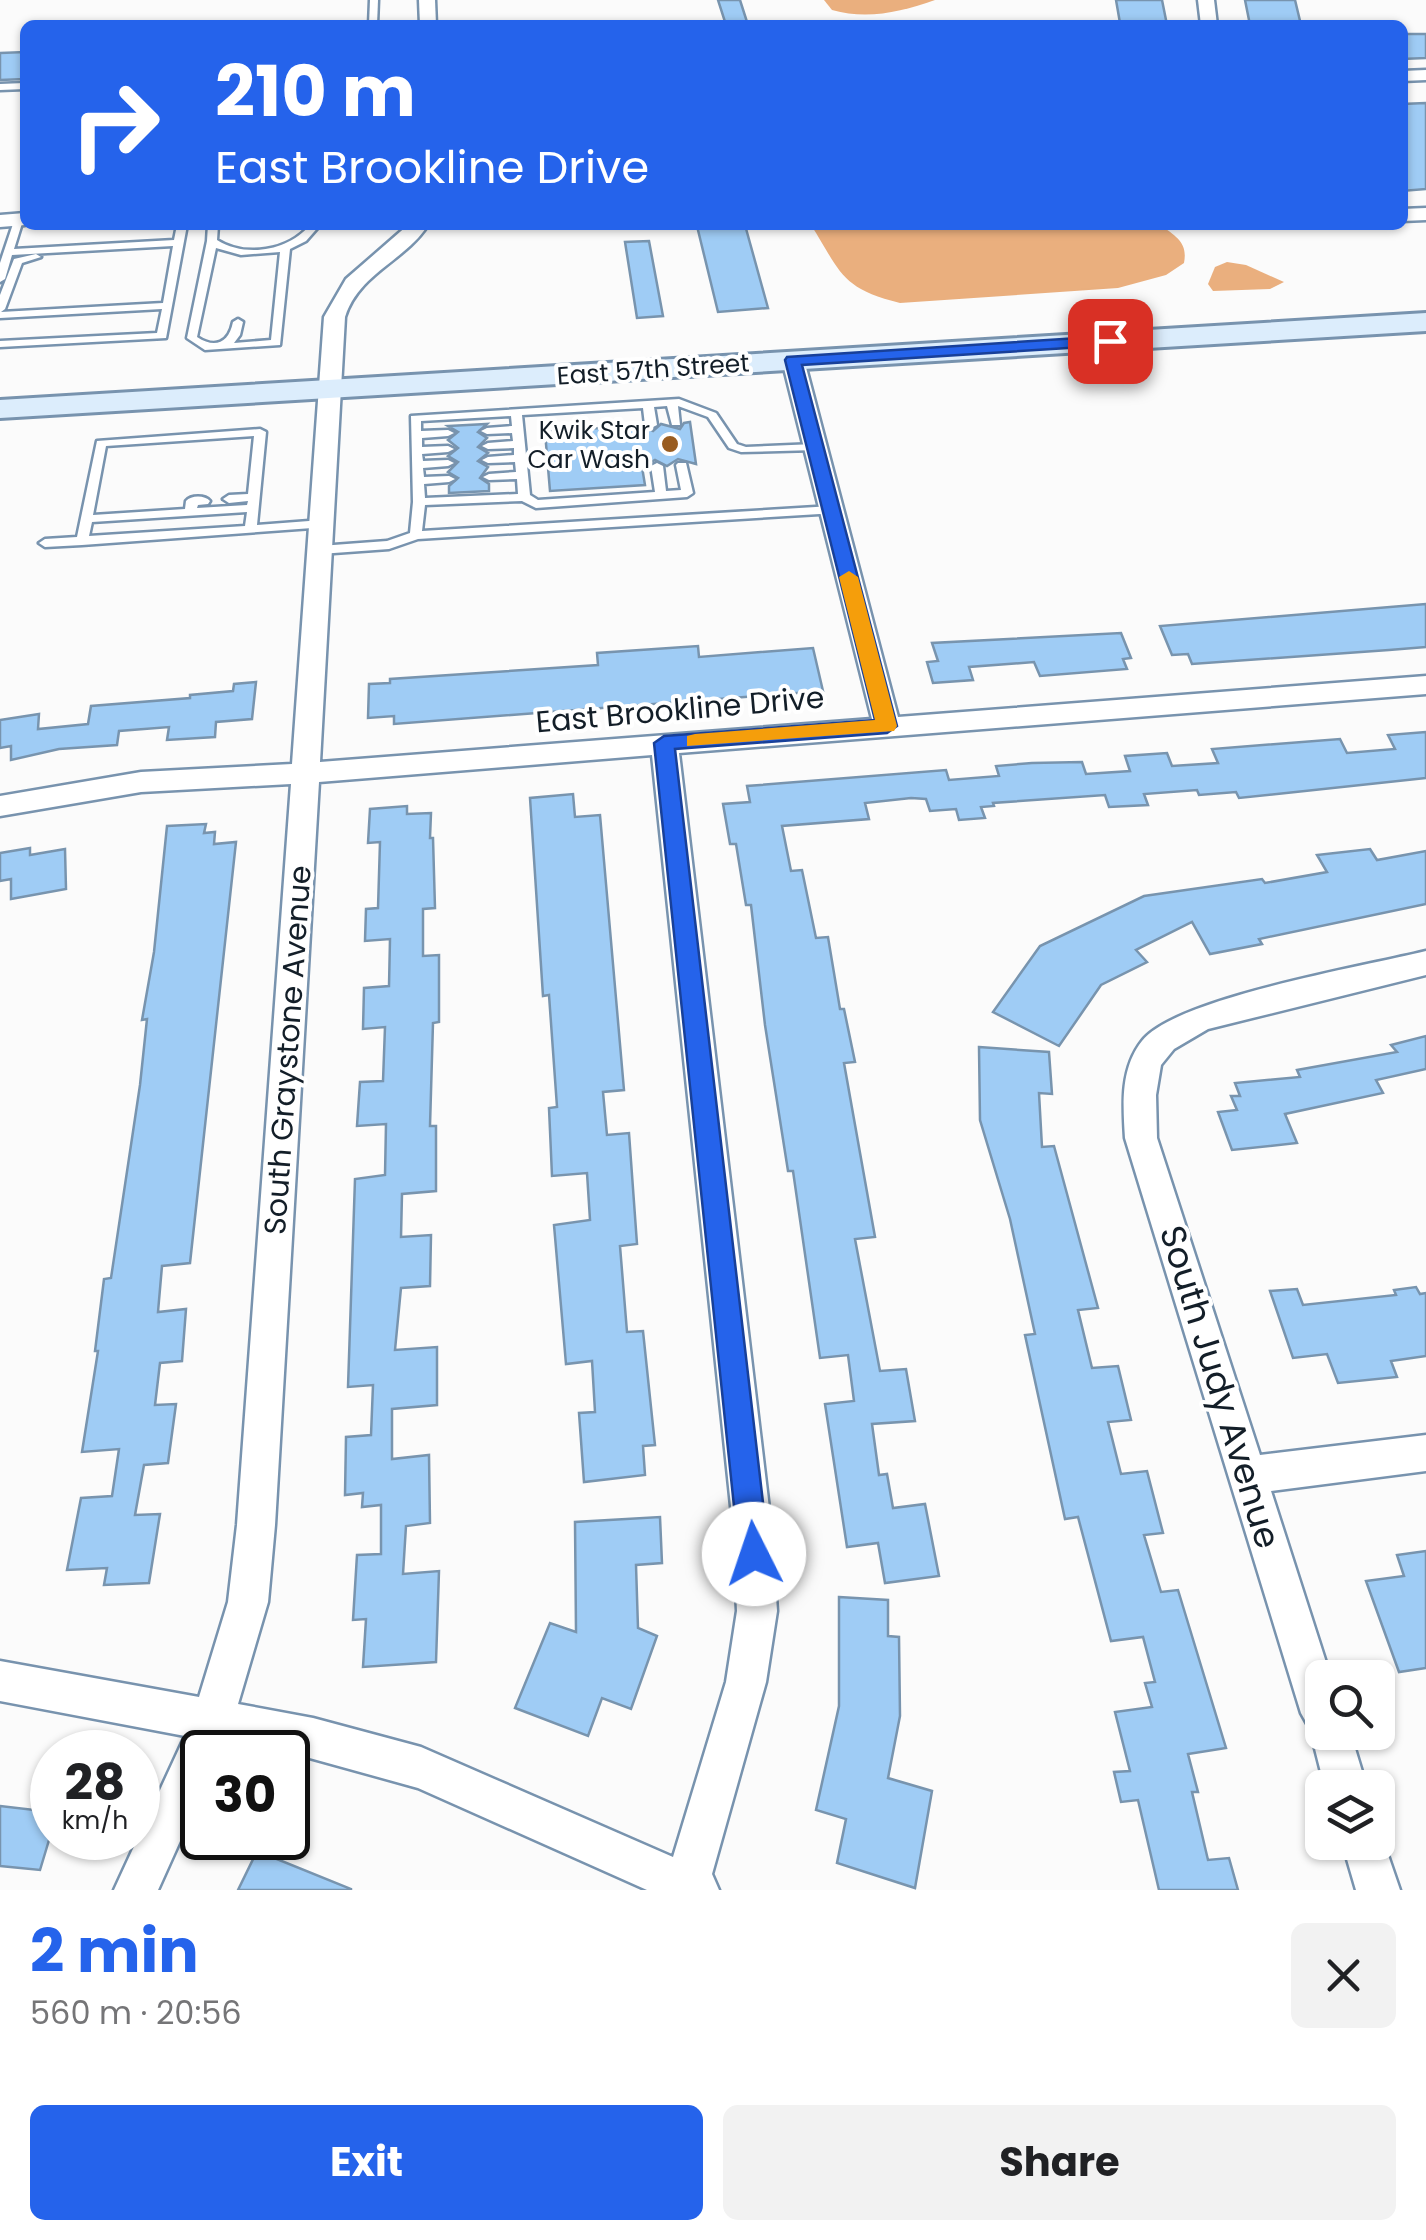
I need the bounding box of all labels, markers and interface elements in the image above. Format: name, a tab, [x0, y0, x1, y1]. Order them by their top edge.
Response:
text: 210 m	[215, 42, 416, 141]
icon: right	[50, 60, 180, 190]
text: East Brookline Drive	[215, 136, 649, 199]
pin	[1068, 299, 1153, 384]
icon: arrive	[1083, 314, 1138, 369]
street label: East 57th Street	[556, 345, 750, 394]
place label: Kwik Star Car Wash	[527, 413, 650, 477]
marker: Kwik Star Car Wash	[659, 433, 681, 455]
street label: East Brookline Drive	[534, 675, 826, 744]
street label: South Graystone Avenue	[253, 864, 322, 1236]
street label: South Judy Avenue	[1148, 1220, 1293, 1554]
position arrow	[702, 1502, 806, 1606]
map controls	[1305, 1660, 1395, 1860]
button: search	[1305, 1660, 1395, 1750]
speed limit sign: 30	[180, 1730, 310, 1860]
text: 28	[65, 1747, 125, 1818]
button: layers	[1305, 1770, 1395, 1860]
text: km/h	[62, 1803, 128, 1838]
text: 2 min	[30, 1909, 199, 1993]
button: close	[1291, 1923, 1396, 2028]
text: 560 m · 20:56	[30, 1990, 242, 2035]
button: Exit	[30, 2105, 703, 2220]
button: Share	[723, 2105, 1396, 2220]

